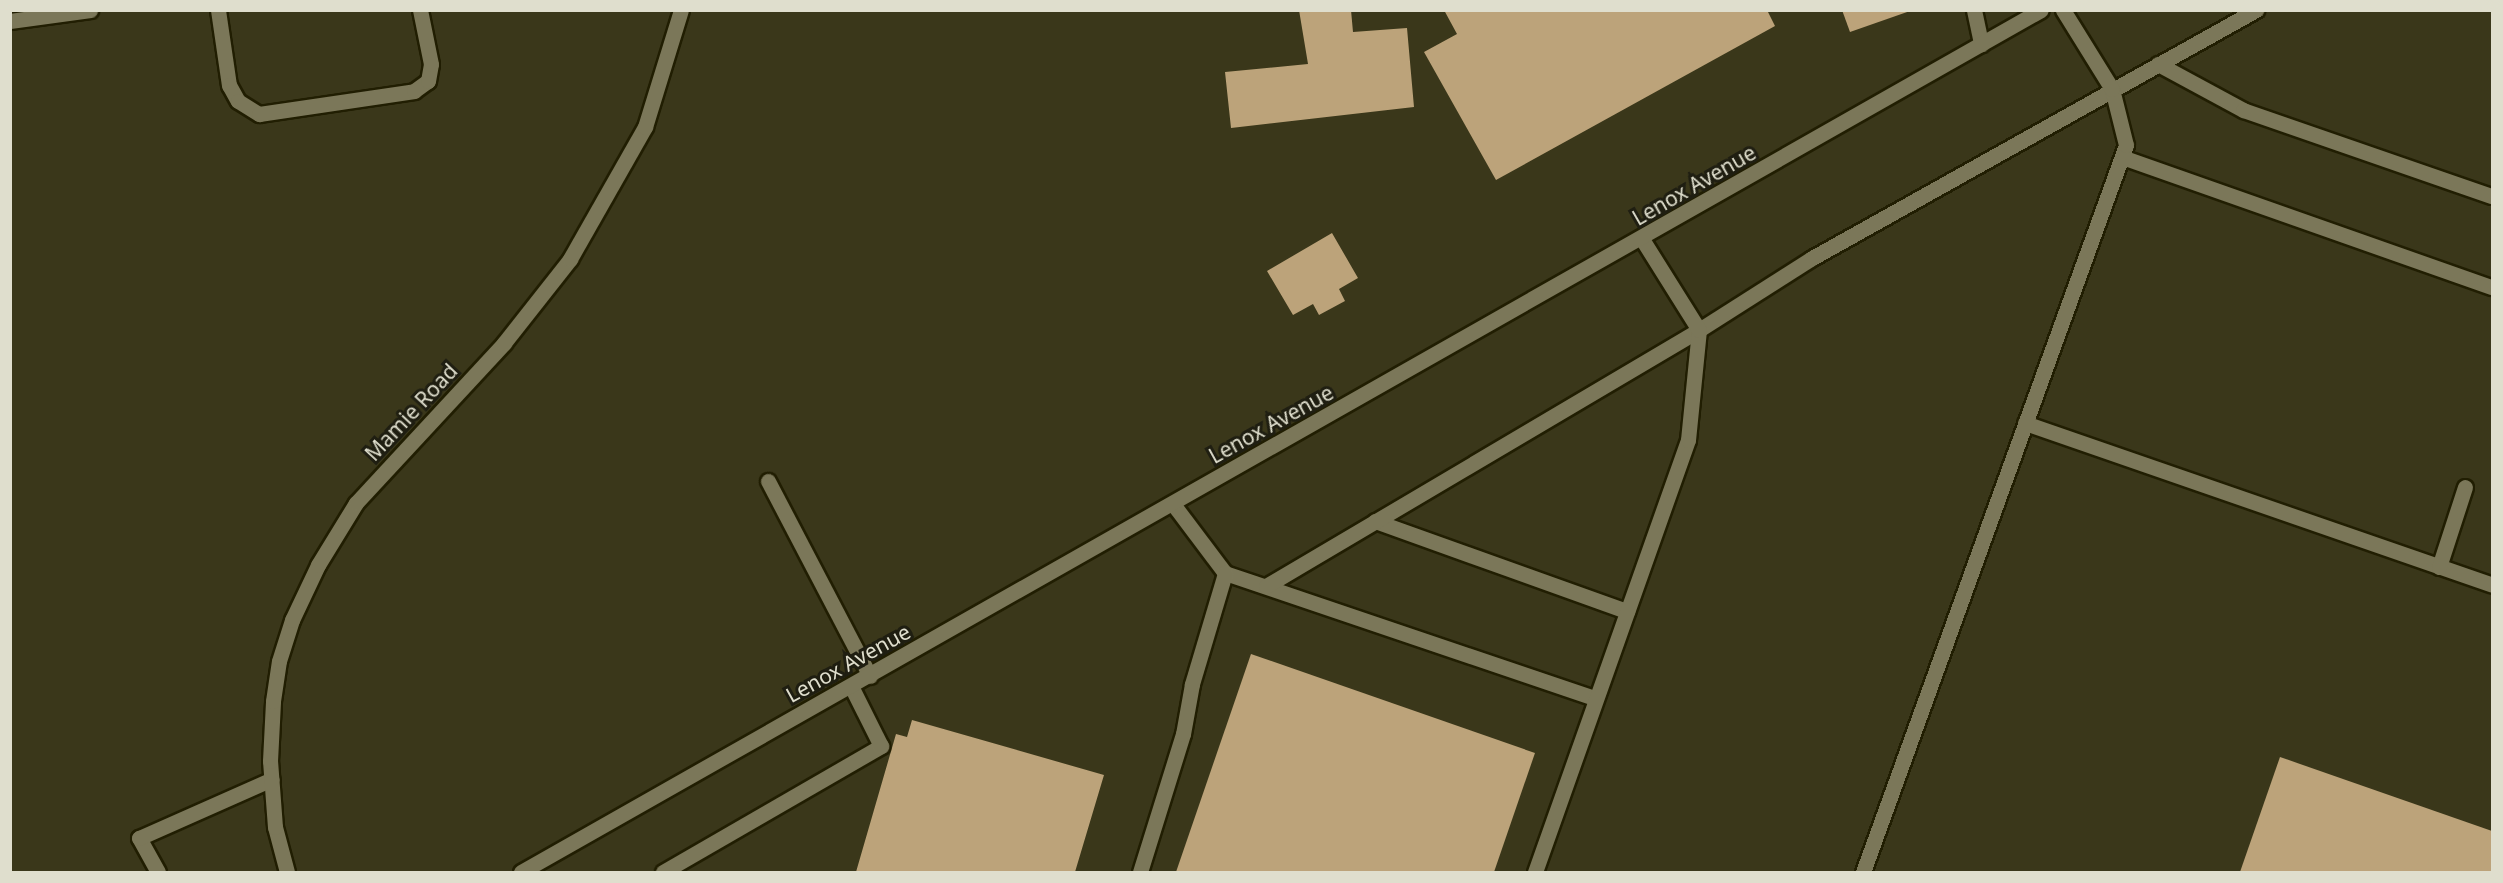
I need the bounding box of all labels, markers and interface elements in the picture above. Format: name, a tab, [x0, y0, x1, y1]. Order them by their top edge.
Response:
street label: Lenox Avenue	[1628, 139, 1760, 231]
street label: Mamie Road	[360, 358, 462, 466]
street label: Lenox Avenue	[1204, 379, 1338, 469]
street label: Lenox Avenue	[781, 618, 915, 708]

